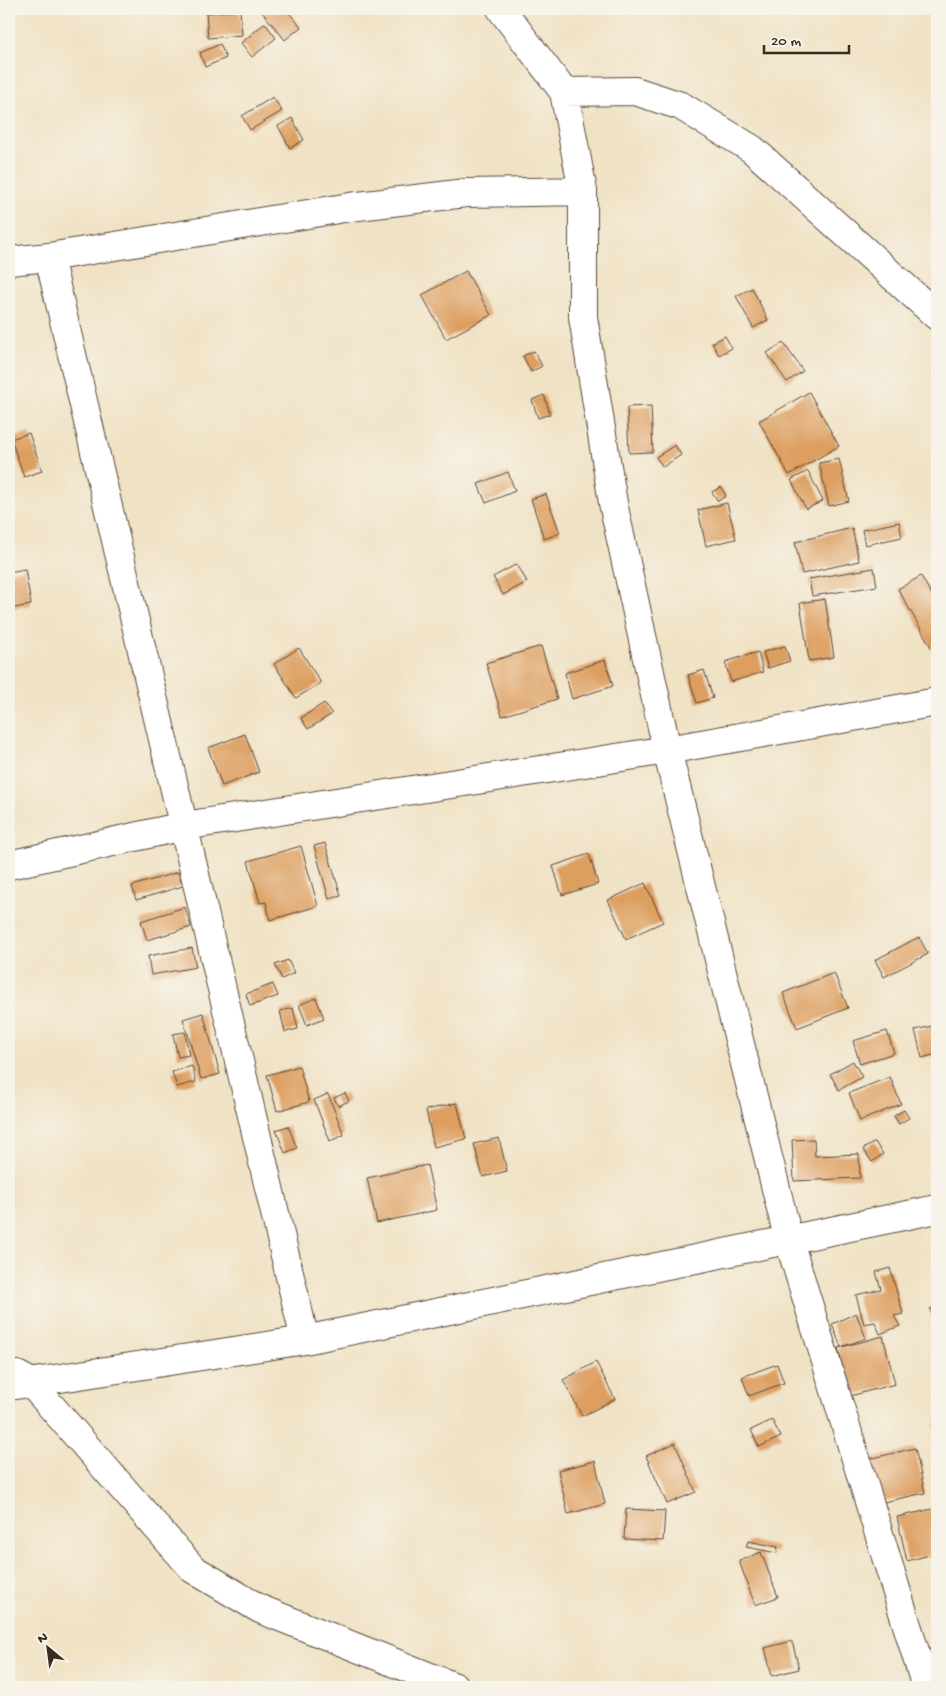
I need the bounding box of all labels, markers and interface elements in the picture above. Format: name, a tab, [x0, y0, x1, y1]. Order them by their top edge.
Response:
scale bar	[764, 22, 848, 54]
text: 20 m	[771, 33, 801, 51]
north arrow	[22, 1624, 72, 1674]
text: N	[35, 1629, 51, 1648]

